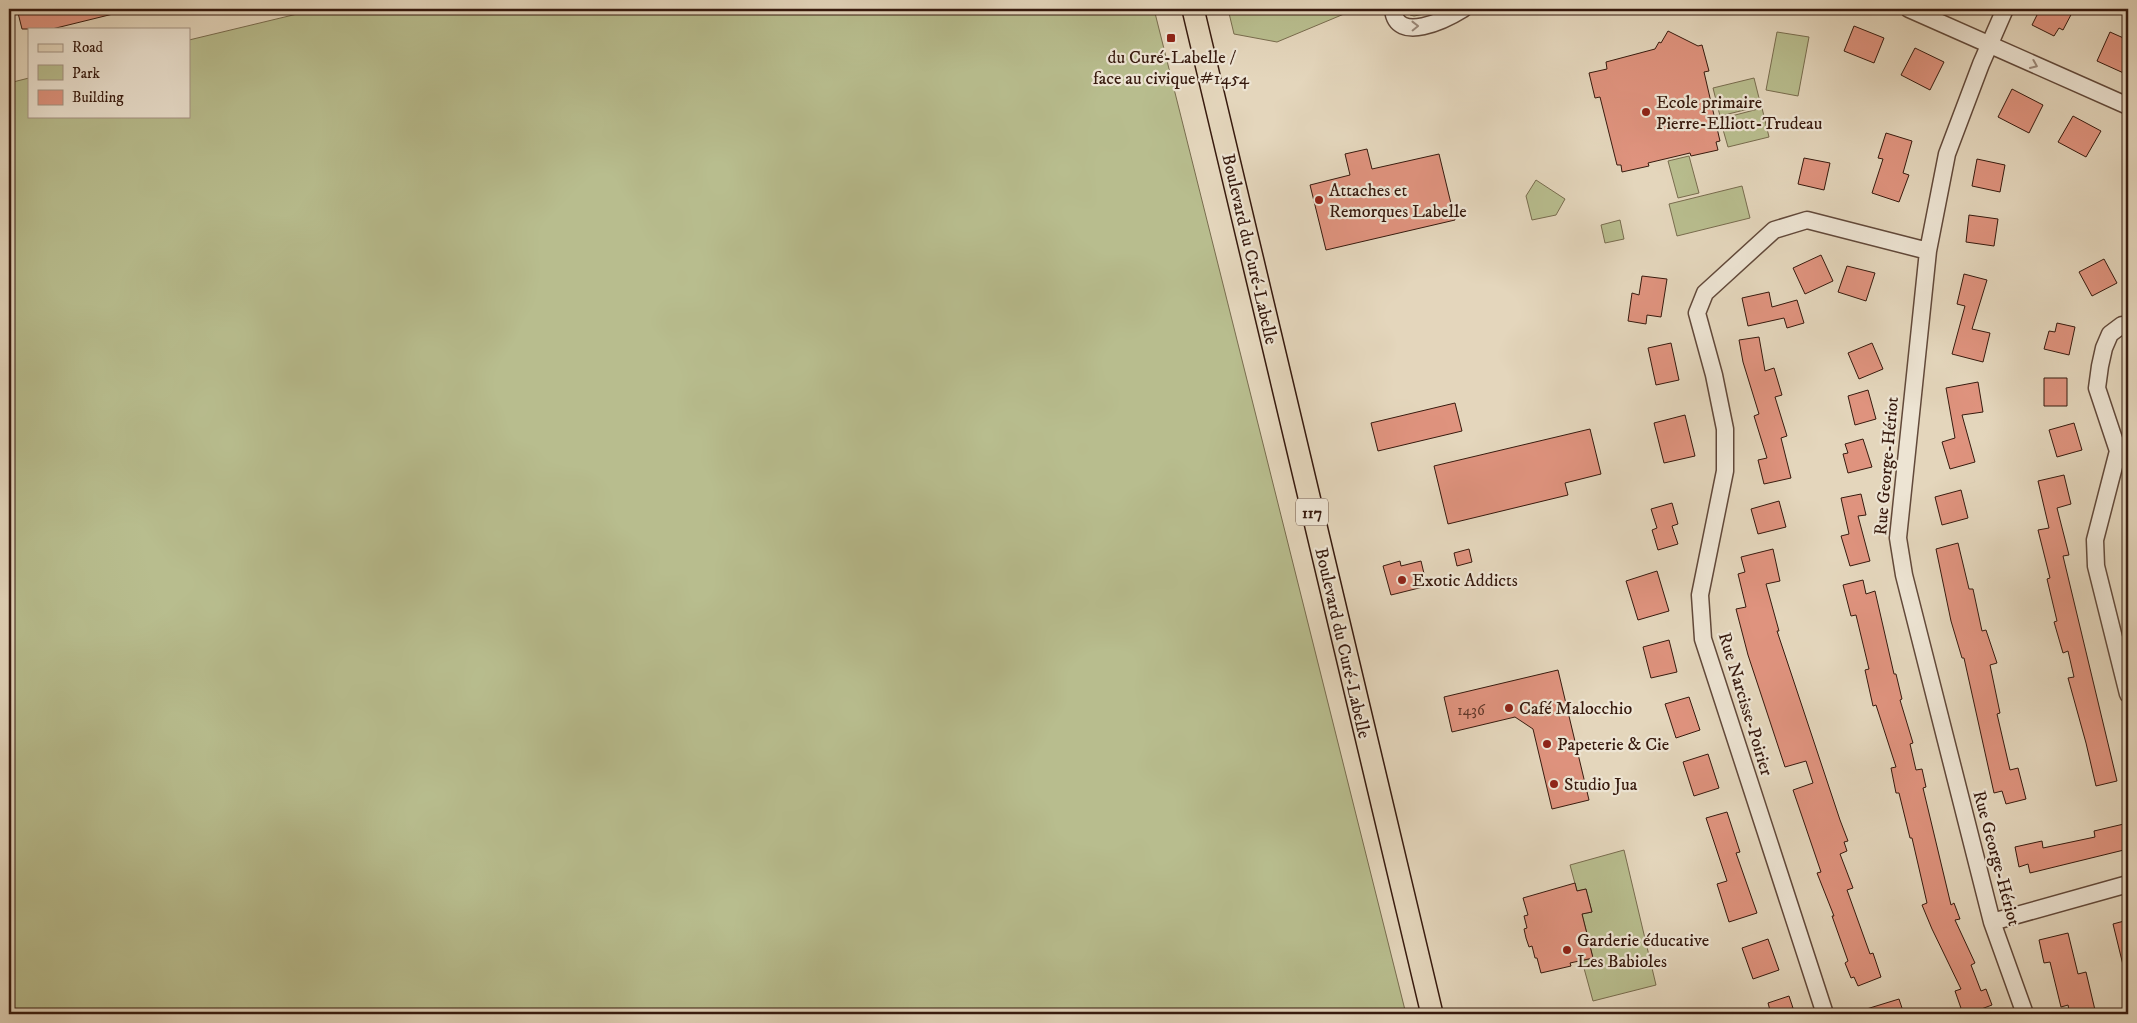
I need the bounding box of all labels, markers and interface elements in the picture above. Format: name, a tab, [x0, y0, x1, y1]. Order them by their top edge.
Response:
one-way arrow	[1412, 21, 1419, 31]
legend	[28, 28, 190, 118]
marker: du Curé-Labelle / face au civique #1454	[1165, 32, 1177, 44]
text: Road	[72, 38, 104, 57]
place label: du Curé-Labelle / face au civique #1454	[1093, 47, 1250, 90]
one-way arrow	[2029, 59, 2038, 70]
text: Park	[72, 64, 101, 83]
text: Building	[72, 88, 124, 107]
place label: Ecole primaire Pierre-Elliott-Trudeau	[1656, 92, 1823, 135]
marker: Ecole primaire Pierre-Elliott-Trudeau	[1640, 106, 1652, 118]
street label: Boulevard du Curé-Labelle	[1216, 152, 1282, 347]
place label: Attaches et Remorques Labelle	[1329, 180, 1467, 223]
marker: Attaches et Remorques Labelle	[1313, 194, 1325, 206]
street label: Rue George-Hériot	[1870, 396, 1904, 536]
road number: 117	[1296, 498, 1328, 526]
street label: Boulevard du Curé-Labelle	[1309, 546, 1375, 741]
place label: Exotic Addicts	[1412, 570, 1518, 592]
marker: Exotic Addicts	[1396, 574, 1408, 586]
street label: Rue Narcisse-Poirier	[1713, 630, 1777, 779]
place label: Café Malocchio	[1519, 698, 1632, 720]
house number: 1436	[1457, 701, 1486, 720]
marker: Café Malocchio	[1503, 702, 1515, 714]
place label: Papeterie & Cie	[1557, 734, 1669, 756]
marker: Papeterie & Cie	[1541, 738, 1553, 750]
place label: Studio Jua	[1564, 774, 1638, 796]
marker: Studio Jua	[1548, 778, 1560, 790]
street label: Rue George-Hériot	[1967, 788, 2025, 929]
place label: Garderie éducative Les Babioles	[1577, 930, 1709, 973]
marker: Garderie éducative Les Babioles	[1561, 944, 1573, 956]

